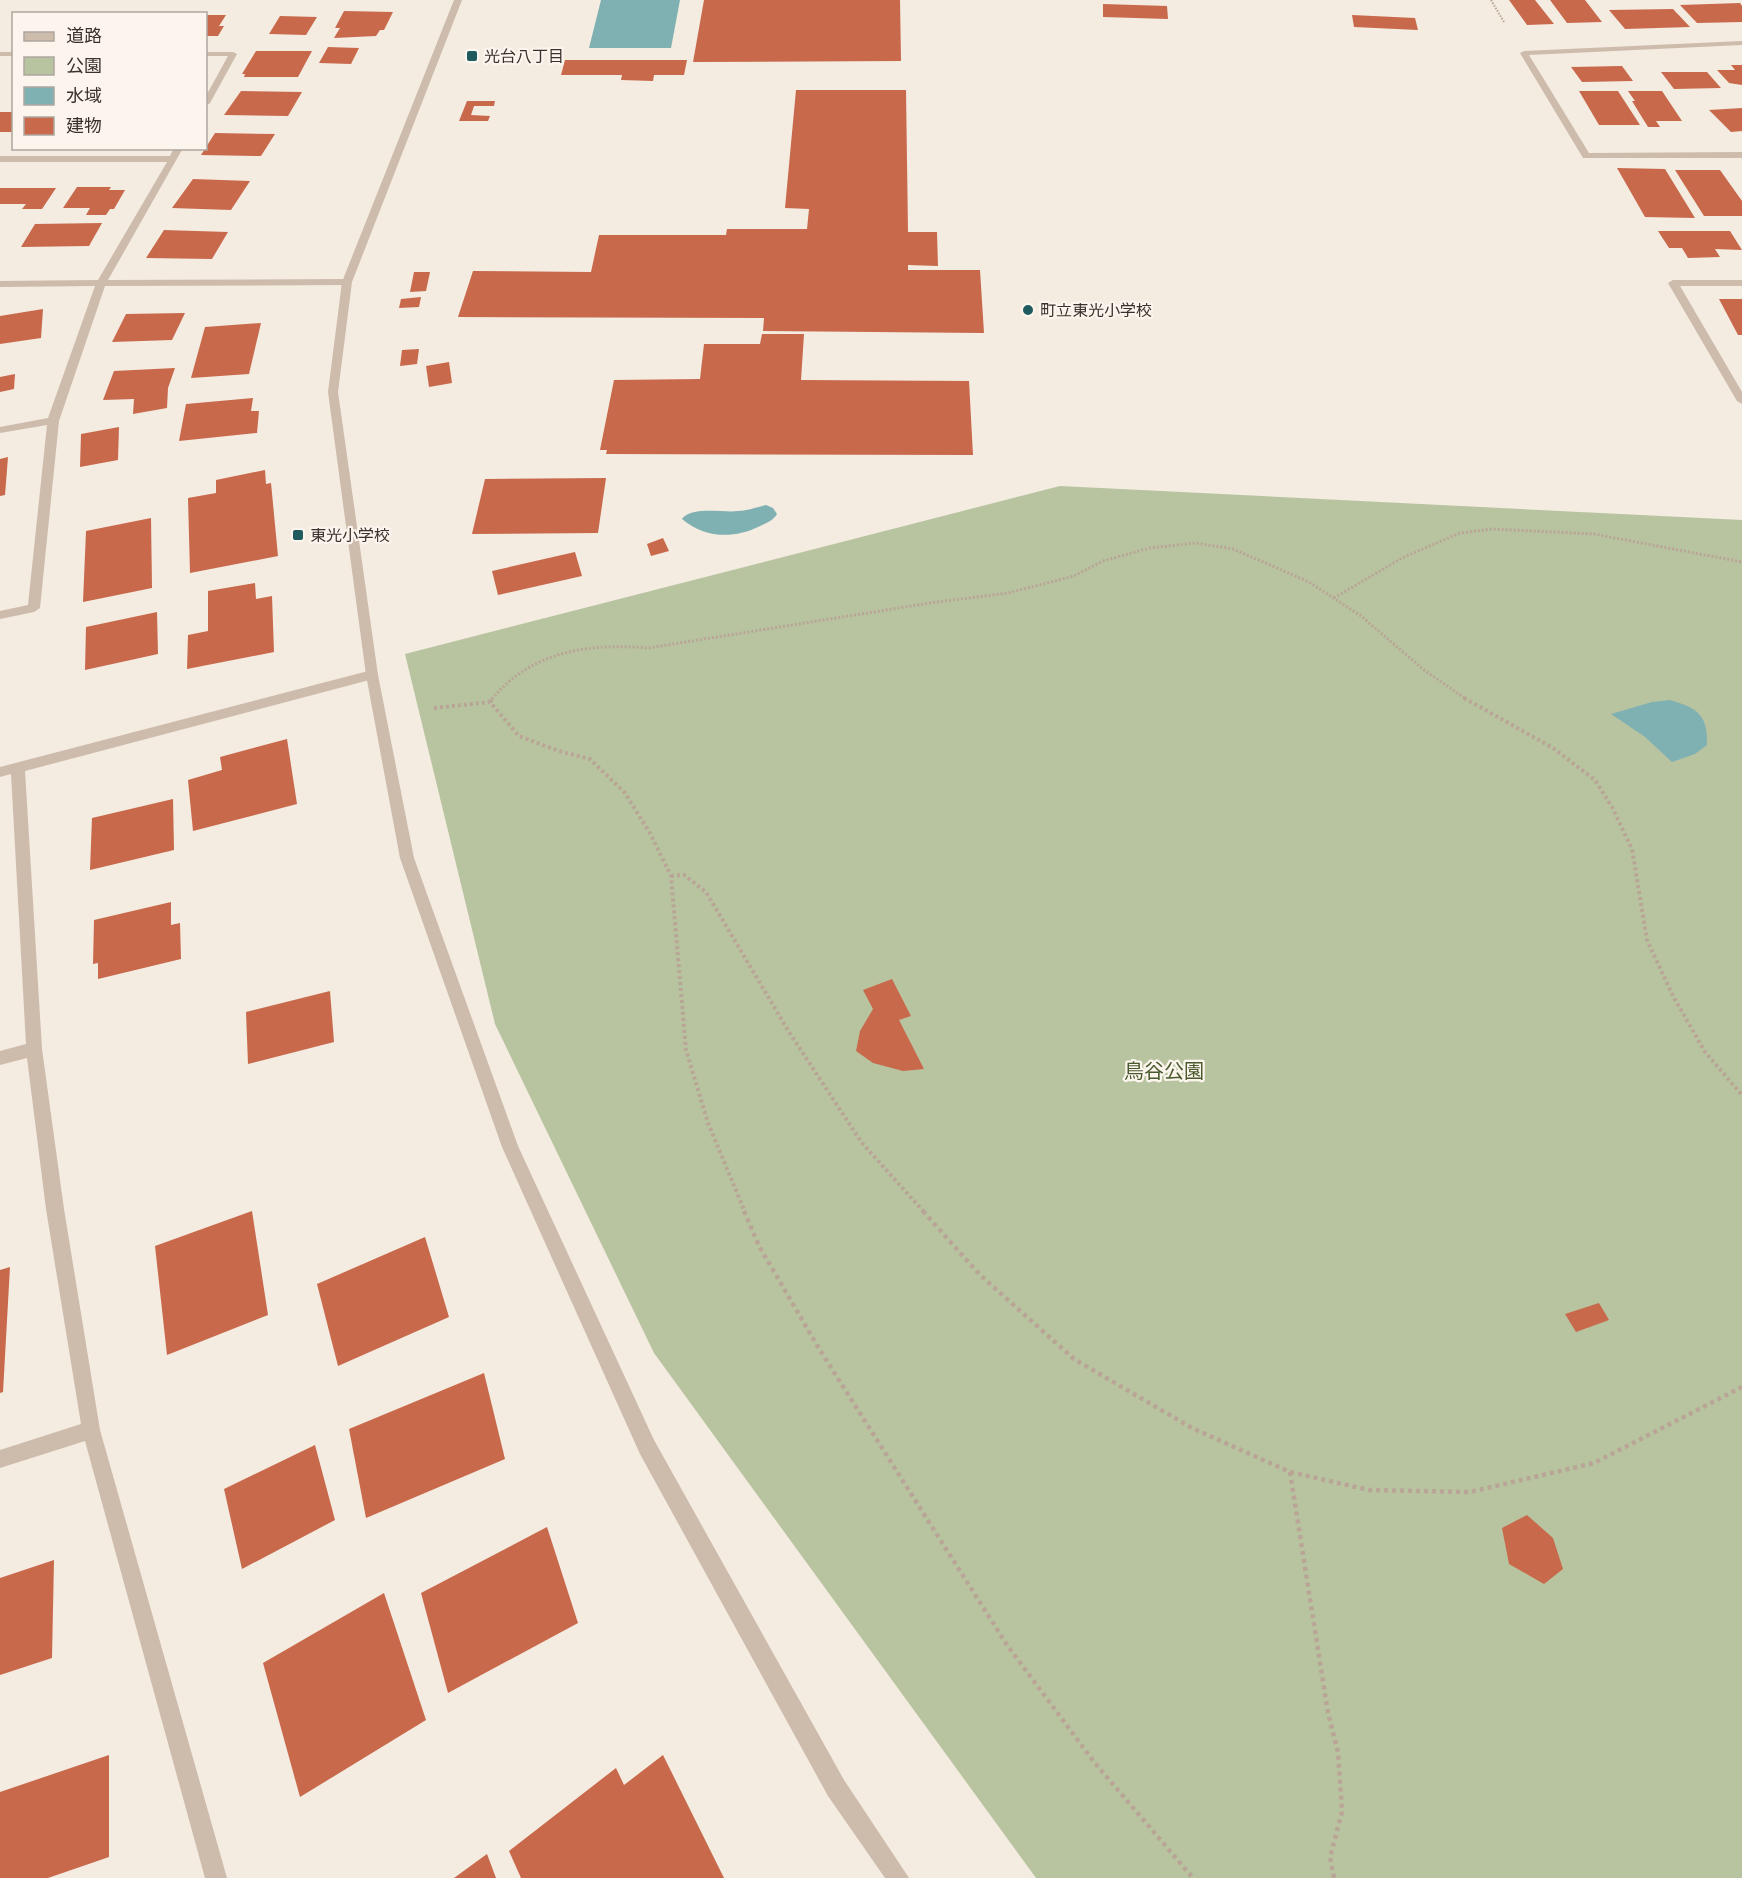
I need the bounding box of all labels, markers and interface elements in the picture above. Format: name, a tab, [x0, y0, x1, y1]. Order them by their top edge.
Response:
legend	[12, 12, 207, 150]
text: 道路	[66, 25, 102, 47]
place label: 光台八丁目	[484, 47, 564, 66]
marker: 光台八丁目	[465, 49, 479, 63]
text: 公園	[66, 55, 102, 77]
text: 水域	[66, 85, 102, 107]
text: 建物	[66, 115, 102, 137]
place label: 町立東光小学校	[1040, 301, 1152, 320]
marker: 町立東光小学校	[1021, 303, 1035, 317]
place label: 東光小学校	[310, 526, 390, 545]
marker: 東光小学校	[291, 528, 305, 542]
park label: 鳥谷公園	[1124, 1059, 1204, 1083]

